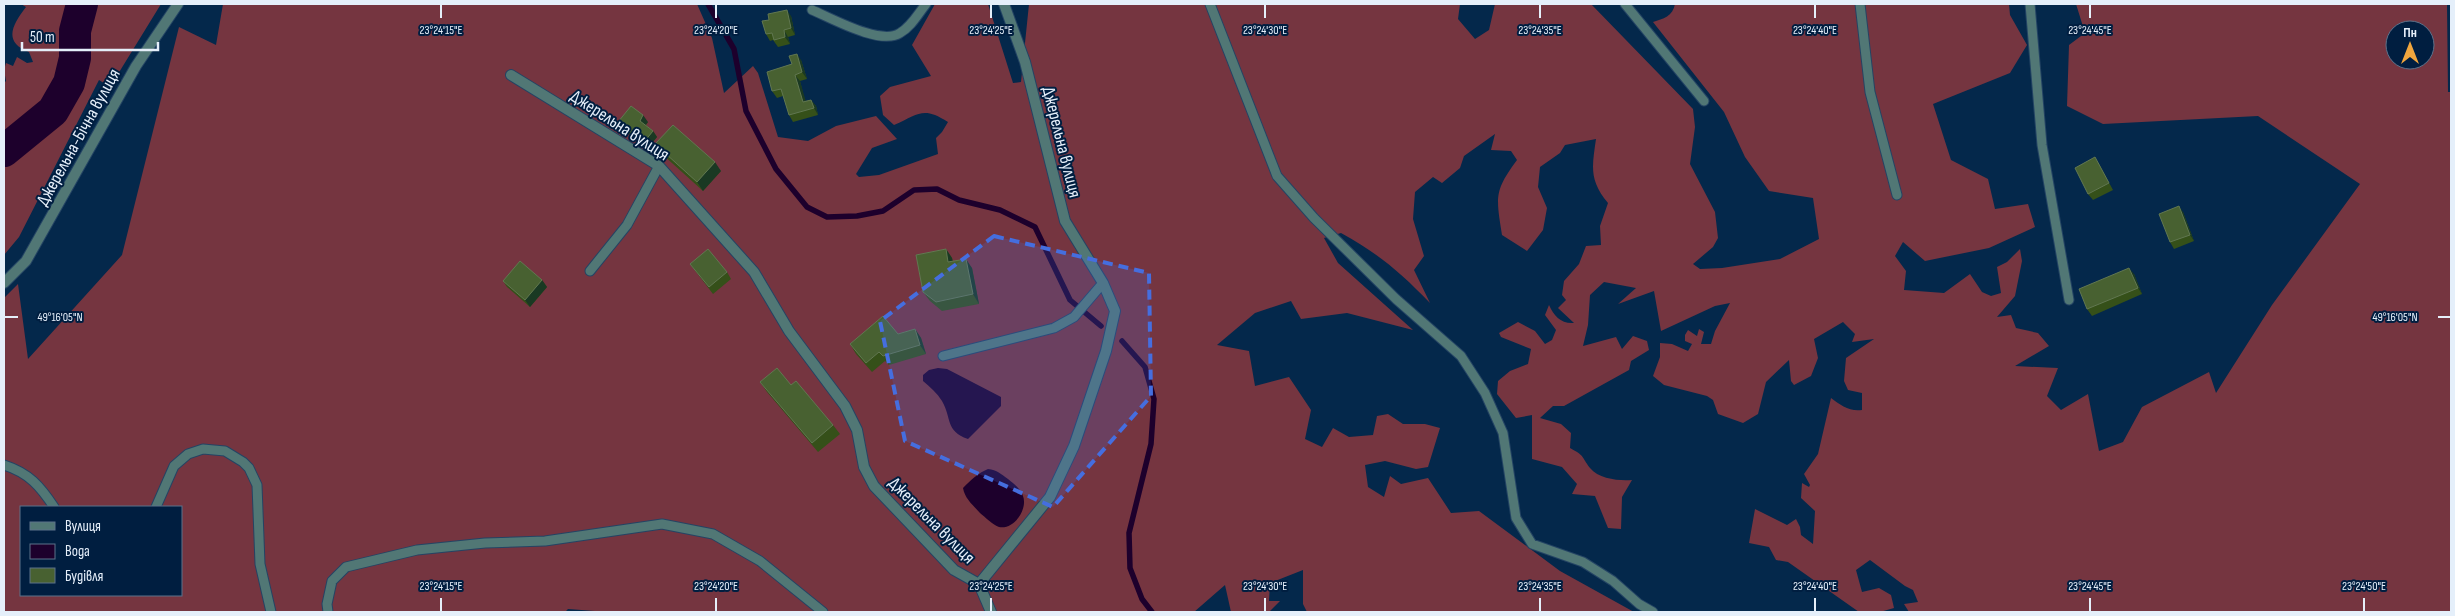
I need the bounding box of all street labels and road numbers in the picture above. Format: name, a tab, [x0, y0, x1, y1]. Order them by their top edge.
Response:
street label: Джерельна-Бічна вулиця	[32, 65, 125, 209]
street label: Джерельна вулиця	[1038, 84, 1085, 200]
street label: Джерельна вулиця	[566, 86, 673, 165]
street label: Джерельна вулиця	[884, 473, 979, 568]

